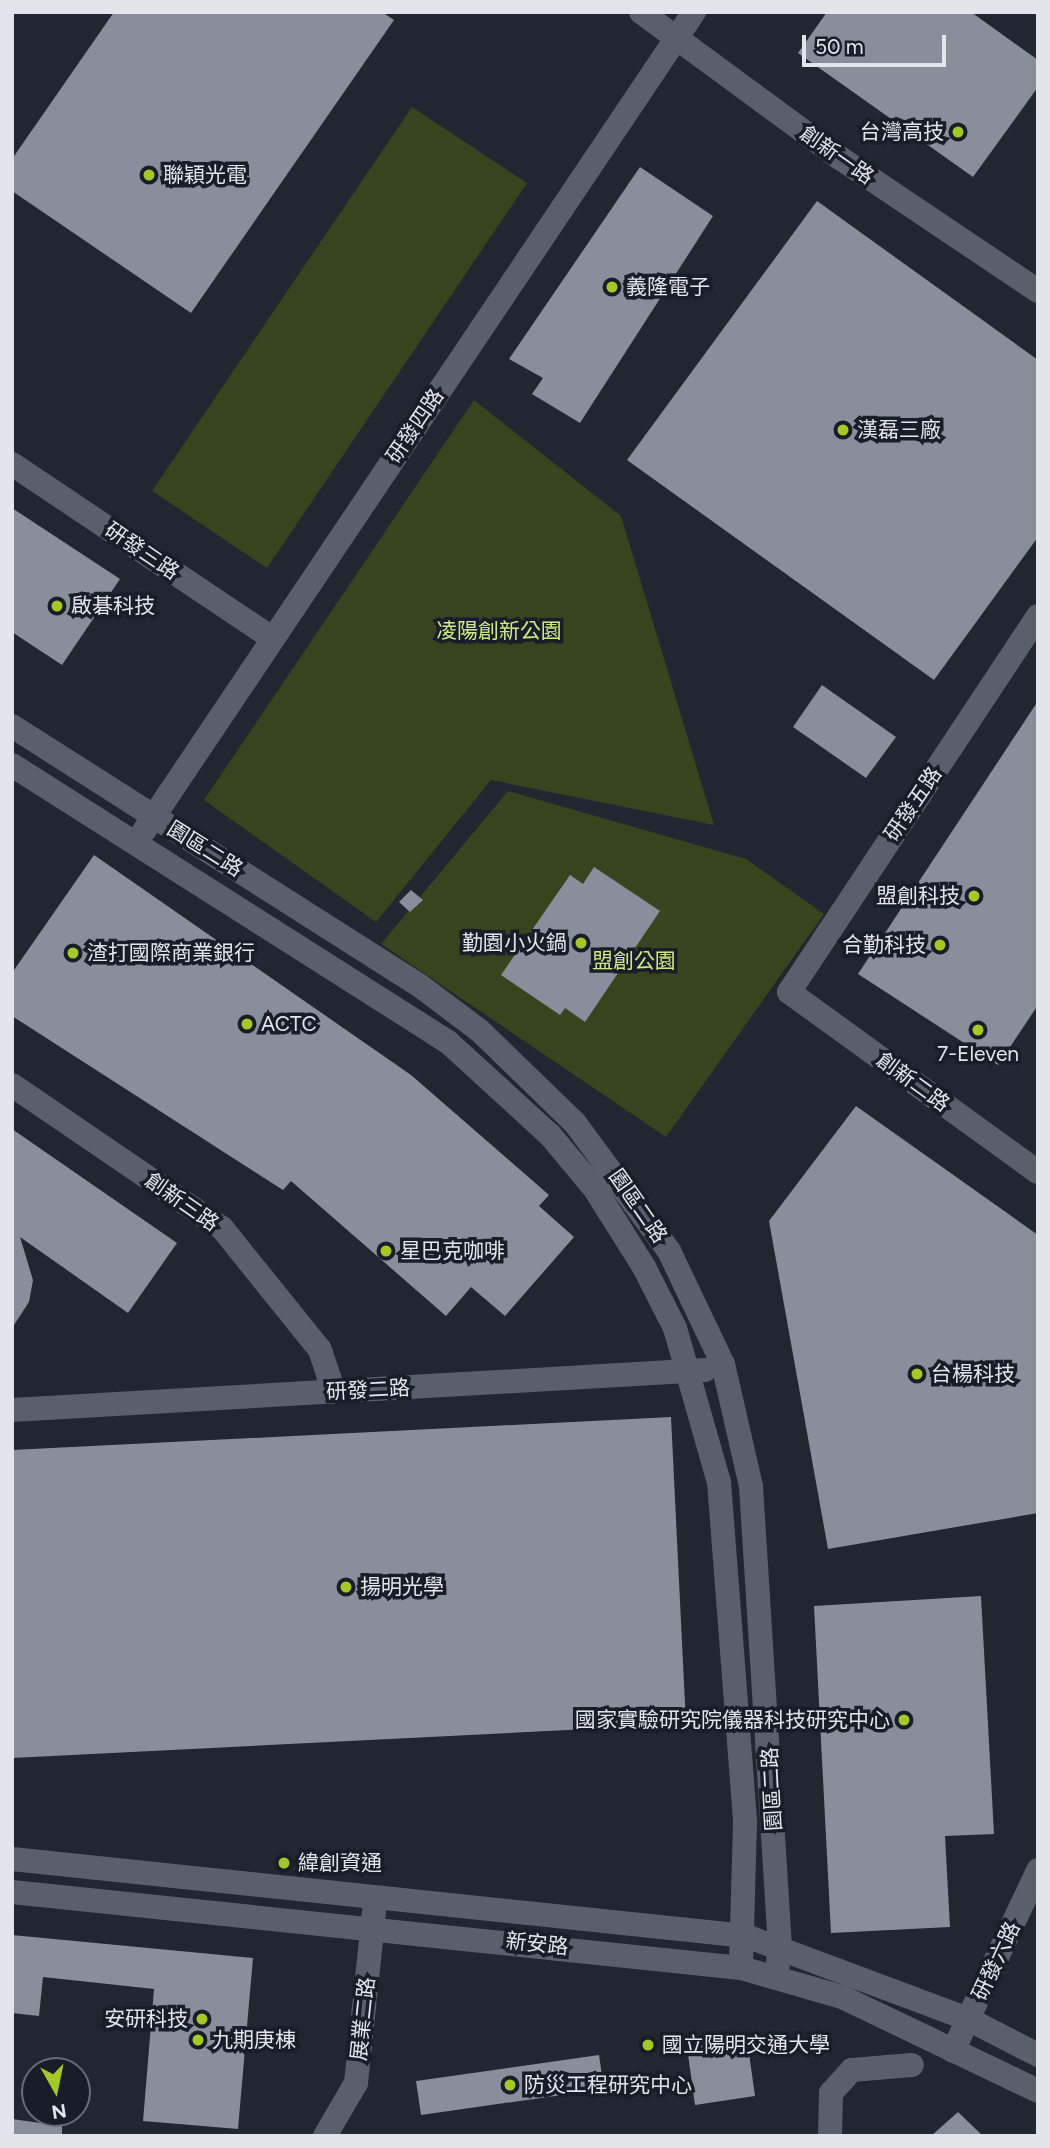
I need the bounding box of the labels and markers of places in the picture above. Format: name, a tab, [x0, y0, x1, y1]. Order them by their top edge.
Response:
place label: 台灣高技	[860, 119, 944, 145]
marker: 台灣高技	[950, 124, 966, 140]
place label: 聯穎光電	[163, 162, 247, 188]
marker: 聯穎光電	[141, 167, 157, 183]
place label: 義隆電子	[626, 274, 710, 300]
marker: 義隆電子	[604, 279, 620, 295]
place label: 漢磊三廠	[857, 417, 941, 443]
marker: 漢磊三廠	[835, 422, 851, 438]
place label: 啟碁科技	[71, 593, 155, 619]
marker: 啟碁科技	[49, 598, 65, 614]
place label: 盟創科技	[876, 883, 960, 909]
marker: 盟創科技	[966, 888, 982, 904]
place label: 勤園小火鍋	[462, 930, 567, 956]
place label: 合勤科技	[842, 932, 926, 958]
marker: 勤園小火鍋	[573, 935, 589, 951]
marker: 合勤科技	[932, 937, 948, 953]
place label: 渣打國際商業銀行	[87, 940, 255, 966]
marker: 渣打國際商業銀行	[65, 945, 81, 961]
place label: ACTC	[261, 1011, 317, 1037]
marker: ACTC	[239, 1016, 255, 1032]
marker: 7-Eleven	[970, 1022, 986, 1038]
place label: 7-Eleven	[937, 1041, 1019, 1067]
place label: 星巴克咖啡	[400, 1238, 505, 1264]
marker: 星巴克咖啡	[378, 1243, 394, 1259]
place label: 台楊科技	[931, 1361, 1015, 1387]
marker: 台楊科技	[909, 1366, 925, 1382]
place label: 揚明光學	[360, 1574, 444, 1600]
marker: 揚明光學	[338, 1579, 354, 1595]
place label: 國家實驗研究院儀器科技研究中心	[575, 1707, 890, 1733]
marker: 國家實驗研究院儀器科技研究中心	[896, 1712, 912, 1728]
place label: 緯創資通	[298, 1850, 382, 1876]
marker: 緯創資通	[276, 1855, 292, 1871]
place label: 安研科技	[104, 2006, 188, 2032]
marker: 安研科技	[194, 2011, 210, 2027]
place label: 九期庚棟	[212, 2027, 296, 2053]
marker: 九期庚棟	[190, 2032, 206, 2048]
place label: 國立陽明交通大學	[662, 2032, 830, 2058]
marker: 國立陽明交通大學	[640, 2037, 656, 2053]
place label: 防災工程研究中心	[524, 2072, 692, 2098]
marker: 防災工程研究中心	[502, 2077, 518, 2093]

